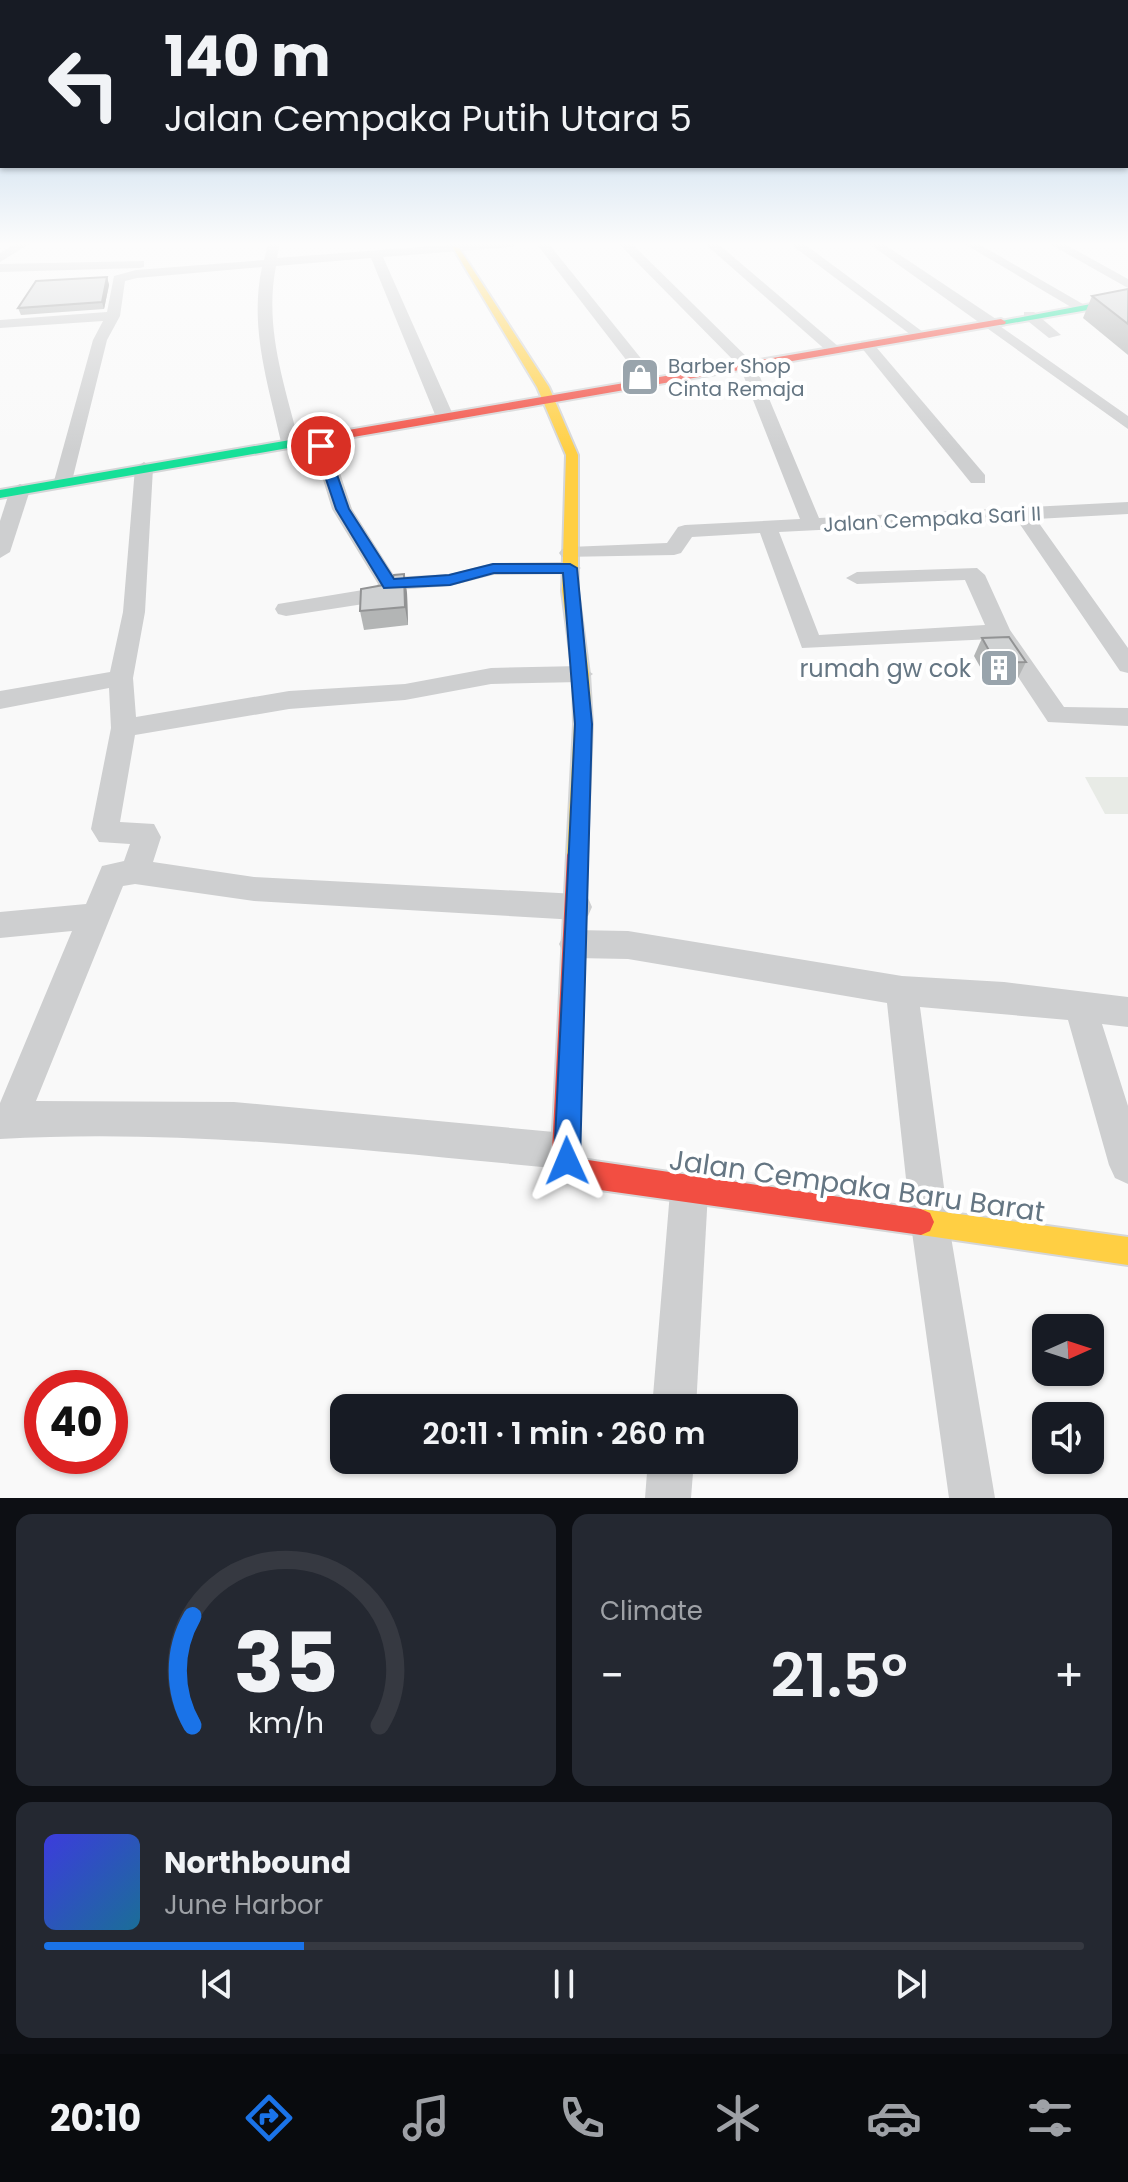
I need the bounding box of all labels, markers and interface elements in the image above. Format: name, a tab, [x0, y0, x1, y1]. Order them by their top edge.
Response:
text: 140 m	[164, 17, 331, 96]
icon: left	[32, 32, 136, 136]
text: Jalan Cempaka Putih Utara 5	[164, 93, 692, 144]
place label: Barber Shop Cinta Remaja	[668, 352, 804, 403]
shop icon: Barber Shop Cinta Remaja	[619, 356, 661, 398]
pin	[287, 412, 355, 480]
icon: arrive	[299, 424, 343, 468]
street label: Jalan Cempaka Sari II	[822, 499, 1042, 539]
building icon: rumah gw cok	[978, 647, 1020, 689]
place label: rumah gw cok	[799, 652, 972, 685]
position arrow	[525, 1119, 609, 1203]
street label: Jalan Cempaka Baru Barat	[667, 1140, 1047, 1232]
north arrow	[1032, 1314, 1104, 1386]
map controls	[1032, 1314, 1104, 1474]
speed limit sign: 40	[24, 1370, 128, 1474]
button: sound	[1032, 1402, 1104, 1474]
text: 20:11 · 1 min · 260 m	[423, 1412, 705, 1455]
text: Climate	[600, 1593, 703, 1629]
text: 35	[234, 1605, 338, 1721]
text: 21.5°	[771, 1634, 908, 1718]
text: −	[600, 1645, 624, 1706]
text: +	[1054, 1645, 1084, 1706]
text: km/h	[248, 1703, 324, 1743]
text: Northbound	[164, 1841, 351, 1884]
text: June Harbor	[164, 1887, 323, 1923]
icon: previous	[195, 1962, 239, 2006]
icon: pause	[542, 1962, 586, 2006]
icon: next	[889, 1962, 933, 2006]
icon: directions	[241, 2090, 297, 2146]
icon: music	[398, 2090, 454, 2146]
icon: phone	[554, 2090, 610, 2146]
icon: climate	[710, 2090, 766, 2146]
icon: car	[866, 2090, 922, 2146]
icon: filters	[1022, 2090, 1078, 2146]
text: 20:10	[50, 2093, 141, 2144]

